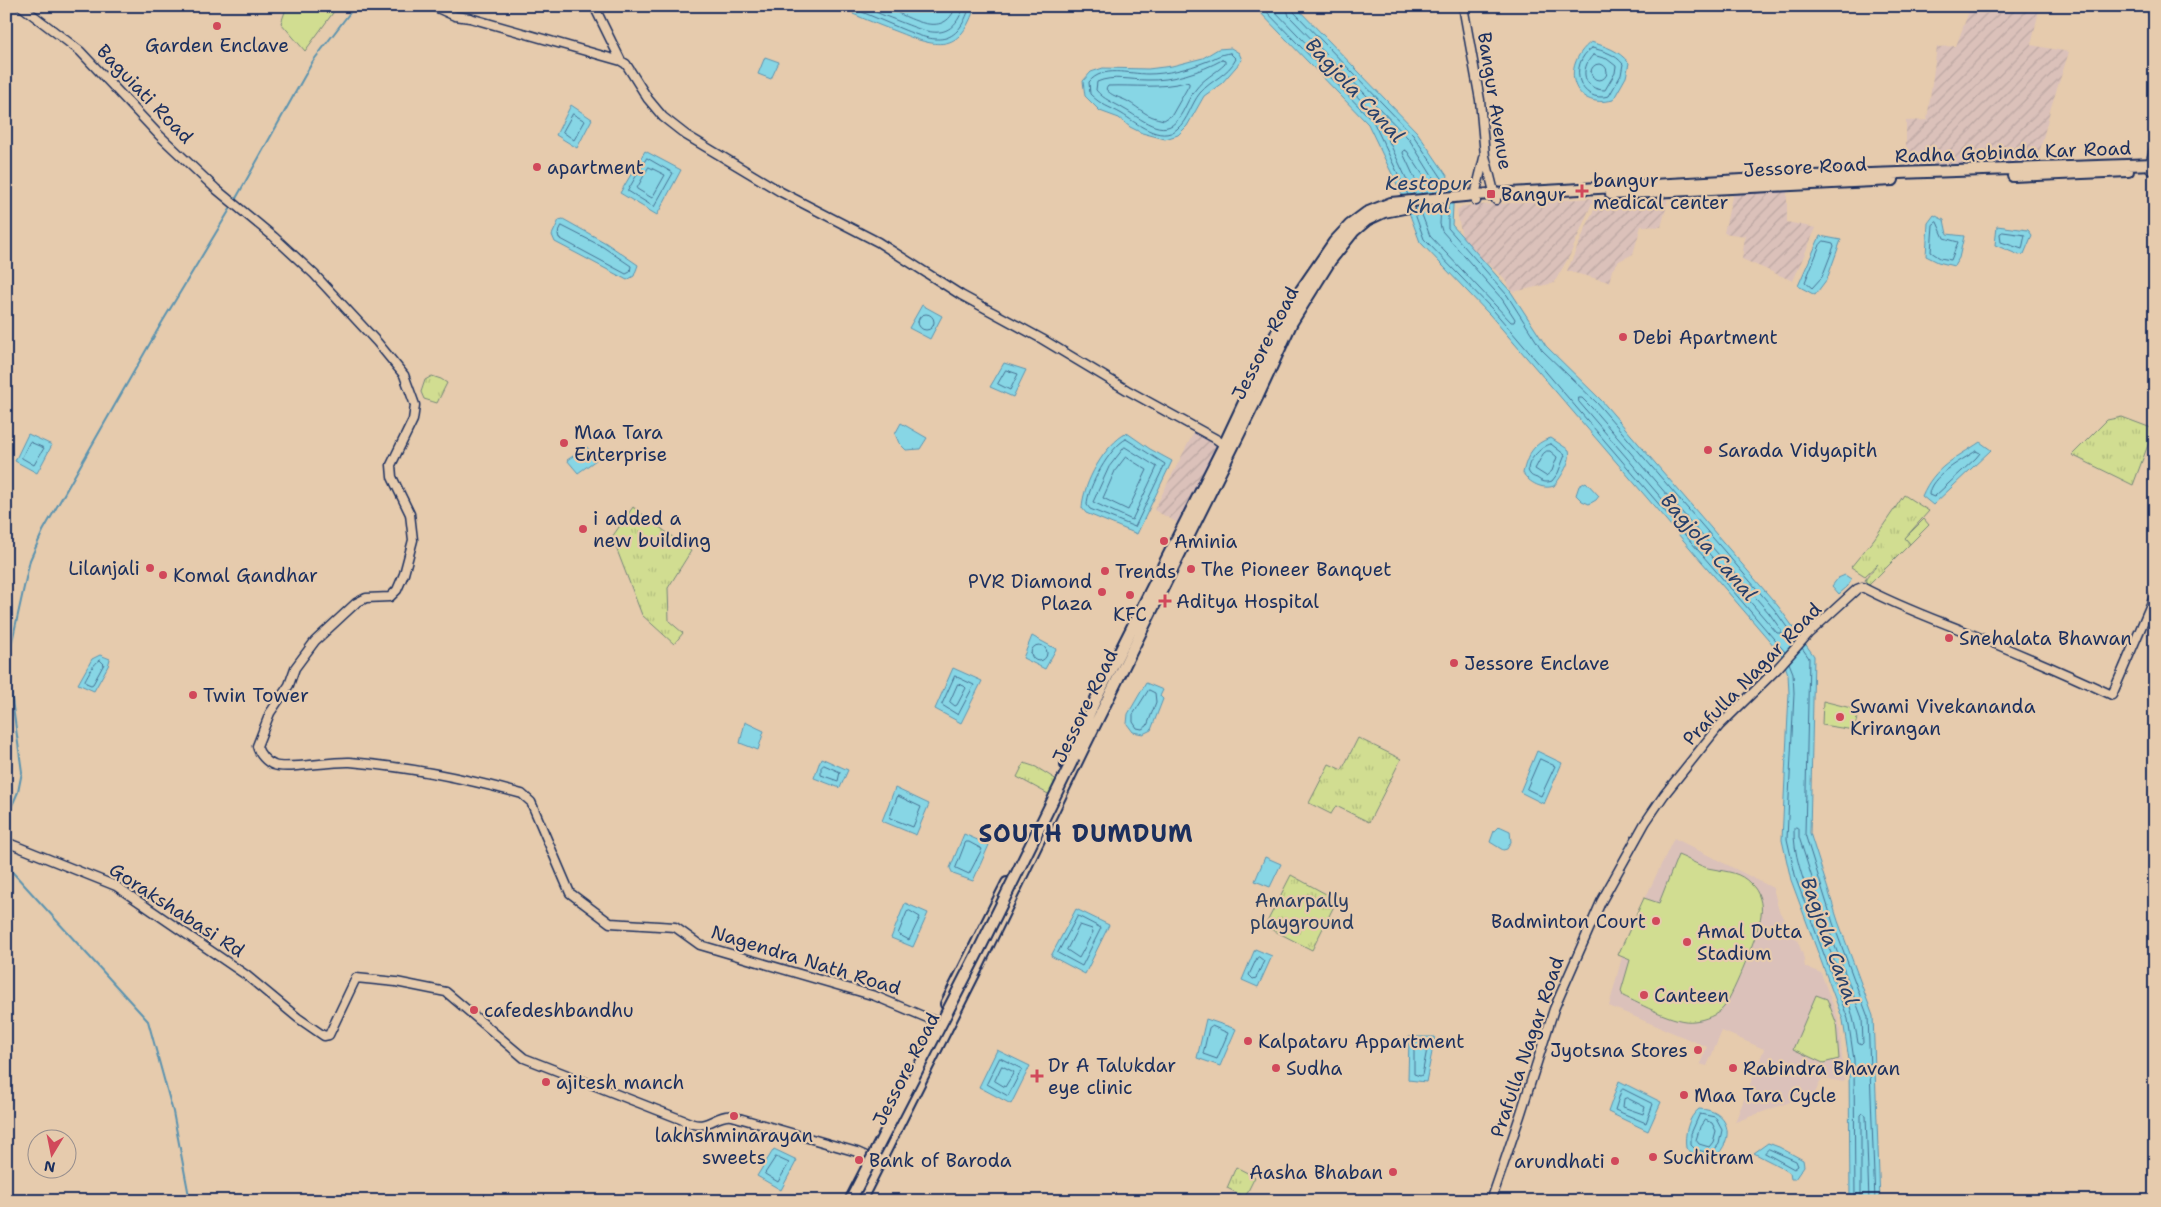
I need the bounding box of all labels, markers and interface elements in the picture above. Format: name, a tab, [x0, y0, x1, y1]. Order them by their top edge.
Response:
marker: Garden Enclave	[211, 20, 223, 32]
street label: Bangur Avenue	[1472, 30, 1518, 172]
water label: Bagjola Canal	[1300, 32, 1410, 148]
place label: Garden Enclave	[145, 33, 289, 58]
street label: Baguiati Road	[91, 39, 199, 149]
street label: Radha Gobinda Kar Road	[1894, 135, 2132, 169]
street label: Jessore Road	[1742, 151, 1868, 183]
place label: apartment	[547, 155, 644, 180]
marker: apartment	[531, 161, 543, 173]
place label: bangur medical center	[1593, 168, 1728, 215]
water label: Kestopur Khal	[1385, 170, 1471, 219]
place label: Bangur	[1501, 182, 1567, 207]
marker: bangur medical center	[1575, 184, 1589, 198]
marker: Bangur	[1485, 188, 1497, 200]
street label: Jessore Road	[1226, 282, 1304, 404]
place label: Debi Apartment	[1633, 325, 1778, 350]
marker: Debi Apartment	[1617, 331, 1629, 343]
place label: Maa Tara Enterprise	[574, 420, 667, 467]
marker: Maa Tara Enterprise	[558, 437, 570, 449]
place label: Sarada Vidyapith	[1718, 438, 1878, 463]
marker: Sarada Vidyapith	[1702, 444, 1714, 456]
water label: Bagjola Canal	[1655, 488, 1763, 606]
place label: i added a new building	[593, 506, 711, 553]
marker: i added a new building	[577, 523, 589, 535]
place label: Aminia	[1174, 529, 1238, 554]
marker: Aminia	[1158, 535, 1170, 547]
place label: Lilanjali	[68, 556, 140, 581]
place label: The Pioneer Banquet	[1201, 557, 1392, 582]
place label: Trends	[1115, 559, 1176, 584]
marker: Lilanjali	[144, 562, 156, 574]
place label: Komal Gandhar	[173, 563, 318, 588]
marker: The Pioneer Banquet	[1185, 563, 1197, 575]
marker: Trends	[1099, 565, 1111, 577]
marker: Komal Gandhar	[157, 569, 169, 581]
place label: PVR Diamond Plaza	[968, 569, 1092, 616]
marker: PVR Diamond Plaza	[1096, 586, 1108, 598]
marker: KFC	[1124, 589, 1136, 601]
place label: Aditya Hospital	[1176, 589, 1319, 614]
marker: Aditya Hospital	[1158, 594, 1172, 608]
street label: Prafulla Nagar Road	[1677, 597, 1827, 751]
place label: KFC	[1113, 602, 1147, 627]
place label: Snehalata Bhawan	[1959, 626, 2132, 651]
marker: Snehalata Bhawan	[1943, 632, 1955, 644]
street label: Jessore Road	[1047, 645, 1123, 767]
place label: Jessore Enclave	[1464, 651, 1610, 676]
marker: Jessore Enclave	[1448, 657, 1460, 669]
place label: Twin Tower	[203, 683, 309, 708]
marker: Twin Tower	[187, 689, 199, 701]
place label: Swami Vivekananda Krirangan	[1850, 694, 2036, 741]
marker: Swami Vivekananda Krirangan	[1834, 711, 1846, 723]
district label: SOUTH DUMDUM	[978, 818, 1194, 850]
street label: Gorakshabasi Rd	[104, 857, 250, 963]
water label: Bagjola Canal	[1795, 873, 1865, 1009]
park label: Amarpally playground	[1250, 888, 1354, 935]
place label: Badminton Court	[1491, 909, 1646, 934]
marker: Badminton Court	[1650, 915, 1662, 927]
street label: Nagendra Nath Road	[708, 919, 904, 1001]
place label: Amal Dutta Stadium	[1697, 919, 1802, 966]
marker: Amal Dutta Stadium	[1681, 936, 1693, 948]
street label: Prafulla Nagar Road	[1484, 953, 1570, 1141]
place label: Canteen	[1654, 983, 1729, 1008]
marker: Canteen	[1638, 989, 1650, 1001]
place label: cafedeshbandhu	[484, 998, 634, 1023]
marker: cafedeshbandhu	[468, 1004, 480, 1016]
street label: Jessore Road	[867, 1008, 945, 1130]
place label: Kalpataru Appartment	[1258, 1029, 1465, 1054]
marker: Kalpataru Appartment	[1242, 1035, 1254, 1047]
place label: Jyotsna Stores	[1550, 1038, 1688, 1063]
marker: Jyotsna Stores	[1692, 1044, 1704, 1056]
place label: Dr A Talukdar eye clinic	[1048, 1053, 1176, 1100]
place label: Sudha	[1286, 1056, 1343, 1081]
place label: Rabindra Bhavan	[1743, 1056, 1900, 1081]
marker: Sudha	[1270, 1062, 1282, 1074]
marker: Rabindra Bhavan	[1727, 1062, 1739, 1074]
marker: Dr A Talukdar eye clinic	[1030, 1069, 1044, 1083]
place label: ajitesh manch	[556, 1070, 684, 1095]
marker: ajitesh manch	[540, 1076, 552, 1088]
place label: Maa Tara Cycle	[1694, 1083, 1837, 1108]
marker: Maa Tara Cycle	[1678, 1089, 1690, 1101]
marker: lakhshminarayan sweets	[728, 1110, 740, 1122]
place label: lakhshminarayan sweets	[655, 1123, 813, 1170]
north arrow	[28, 1130, 78, 1180]
place label: Suchitram	[1663, 1145, 1754, 1170]
place label: Bank of Baroda	[869, 1148, 1012, 1173]
place label: arundhati	[1514, 1149, 1605, 1174]
marker: Suchitram	[1647, 1151, 1659, 1163]
marker: Bank of Baroda	[853, 1154, 865, 1166]
marker: arundhati	[1609, 1155, 1621, 1167]
text: N	[43, 1157, 57, 1177]
place label: Aasha Bhaban	[1249, 1160, 1383, 1185]
marker: Aasha Bhaban	[1387, 1166, 1399, 1178]

